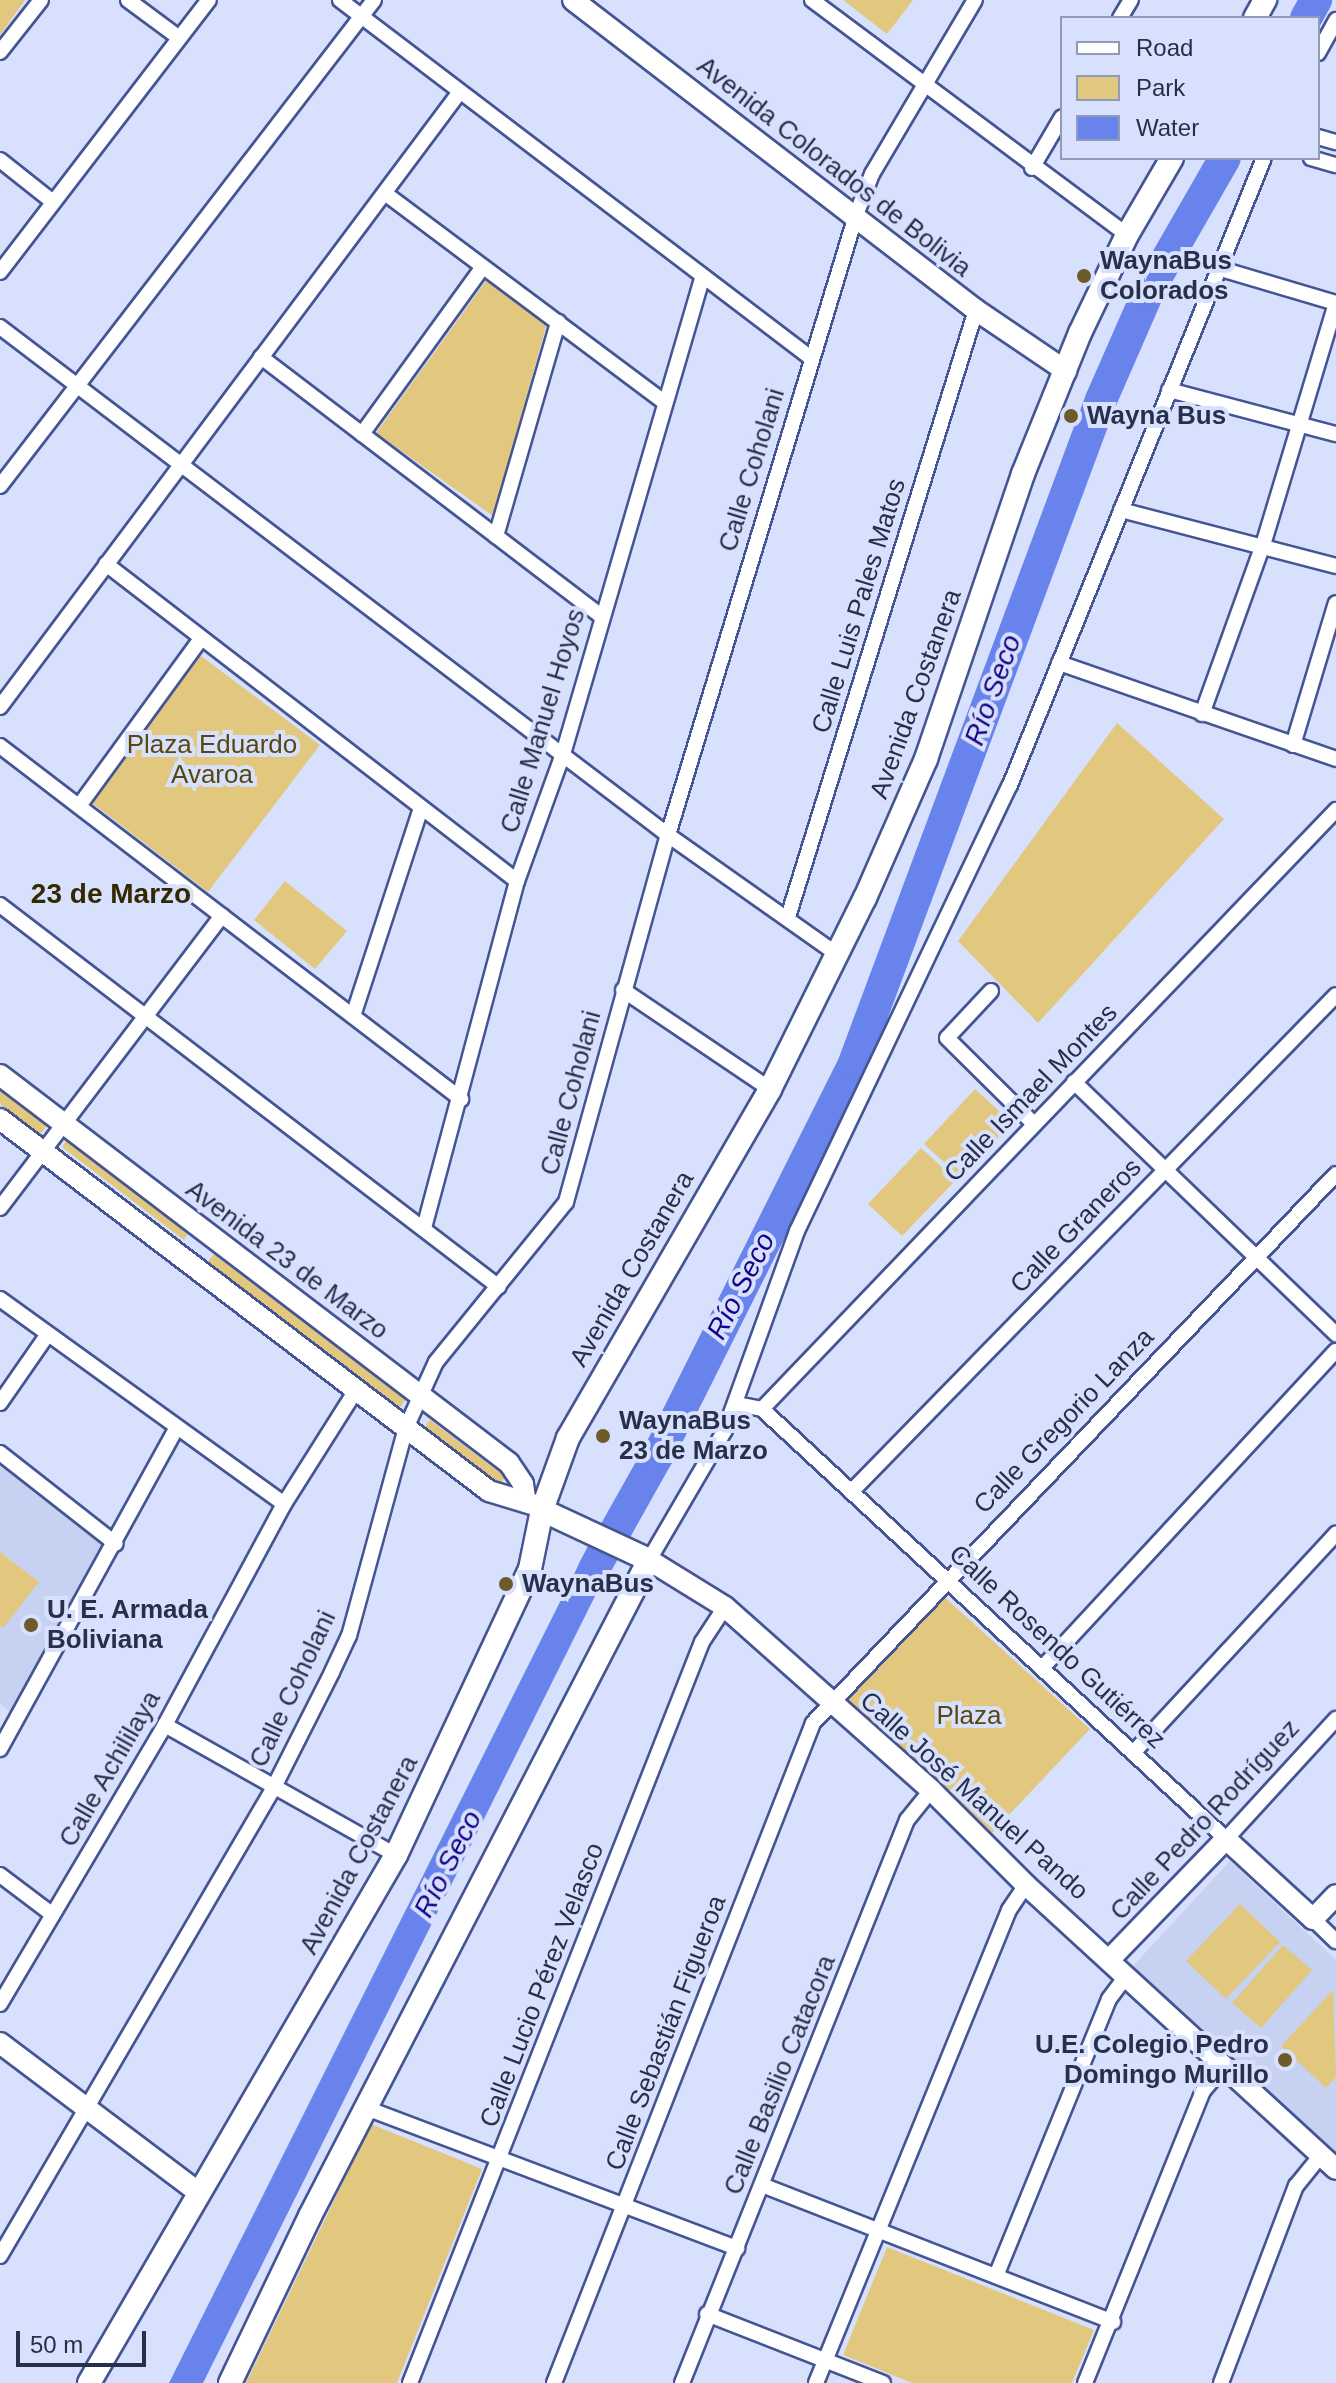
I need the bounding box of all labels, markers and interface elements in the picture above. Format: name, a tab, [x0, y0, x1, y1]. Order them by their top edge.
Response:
legend	[1060, 16, 1320, 160]
text: Road	[1136, 34, 1193, 61]
street label: Avenida Colorados de Bolivia	[691, 50, 977, 284]
text: Park	[1136, 74, 1185, 101]
text: Water	[1136, 114, 1199, 141]
place label: WaynaBus Colorados	[1100, 245, 1232, 306]
marker: WaynaBus Colorados	[1075, 267, 1093, 285]
street label: Calle Coholani	[712, 385, 792, 555]
place label: Wayna Bus	[1087, 400, 1226, 432]
marker: Wayna Bus	[1062, 407, 1080, 425]
street label: Calle Luis Pales Matos	[805, 475, 913, 737]
street label: Avenida Costanera	[864, 585, 968, 803]
street label: Calle Manuel Hoyos	[494, 605, 592, 837]
water label: Río Seco	[958, 630, 1028, 750]
park label: Plaza Eduardo Avaroa	[127, 729, 297, 790]
district label: 23 de Marzo	[31, 877, 191, 911]
street label: Calle Ismael Montes	[938, 997, 1124, 1189]
street label: Calle Coholani	[534, 1007, 608, 1179]
street label: Calle Graneros	[1004, 1152, 1148, 1300]
street label: Avenida Costanera	[563, 1166, 701, 1372]
street label: Avenida 23 de Marzo	[180, 1174, 394, 1346]
water label: Río Seco	[700, 1227, 782, 1345]
street label: Calle Gregorio Lanza	[967, 1322, 1161, 1520]
place label: WaynaBus 23 de Marzo	[619, 1405, 768, 1466]
marker: WaynaBus 23 de Marzo	[594, 1427, 612, 1445]
street label: Calle Rosendo Gutiérrez	[942, 1539, 1172, 1755]
place label: WaynaBus	[522, 1568, 654, 1600]
marker: WaynaBus	[497, 1575, 515, 1593]
place label: U. E. Armada Boliviana	[47, 1594, 209, 1656]
street label: Calle Coholani	[243, 1606, 343, 1772]
marker: U. E. Armada Boliviana	[22, 1616, 40, 1634]
street label: Calle Achililaya	[52, 1685, 168, 1853]
street label: Calle José Manuel Pando	[853, 1685, 1095, 1907]
park label: Plaza	[936, 1700, 1002, 1732]
street label: Calle Pedro Rodríguez	[1104, 1713, 1306, 1927]
street label: Avenida Costanera	[293, 1750, 425, 1960]
water label: Río Seco	[407, 1805, 489, 1923]
street label: Calle Lucio Pérez Velasco	[473, 1838, 611, 2132]
street label: Calle Sebastián Figueroa	[599, 1891, 733, 2175]
street label: Calle Basilio Catacora	[718, 1951, 842, 2199]
place label: U.E. Colegio Pedro Domingo Murillo	[1035, 2029, 1269, 2090]
marker: U.E. Colegio Pedro Domingo Murillo	[1276, 2051, 1294, 2069]
scale bar	[20, 2315, 150, 2365]
text: 50 m	[30, 2331, 83, 2358]

